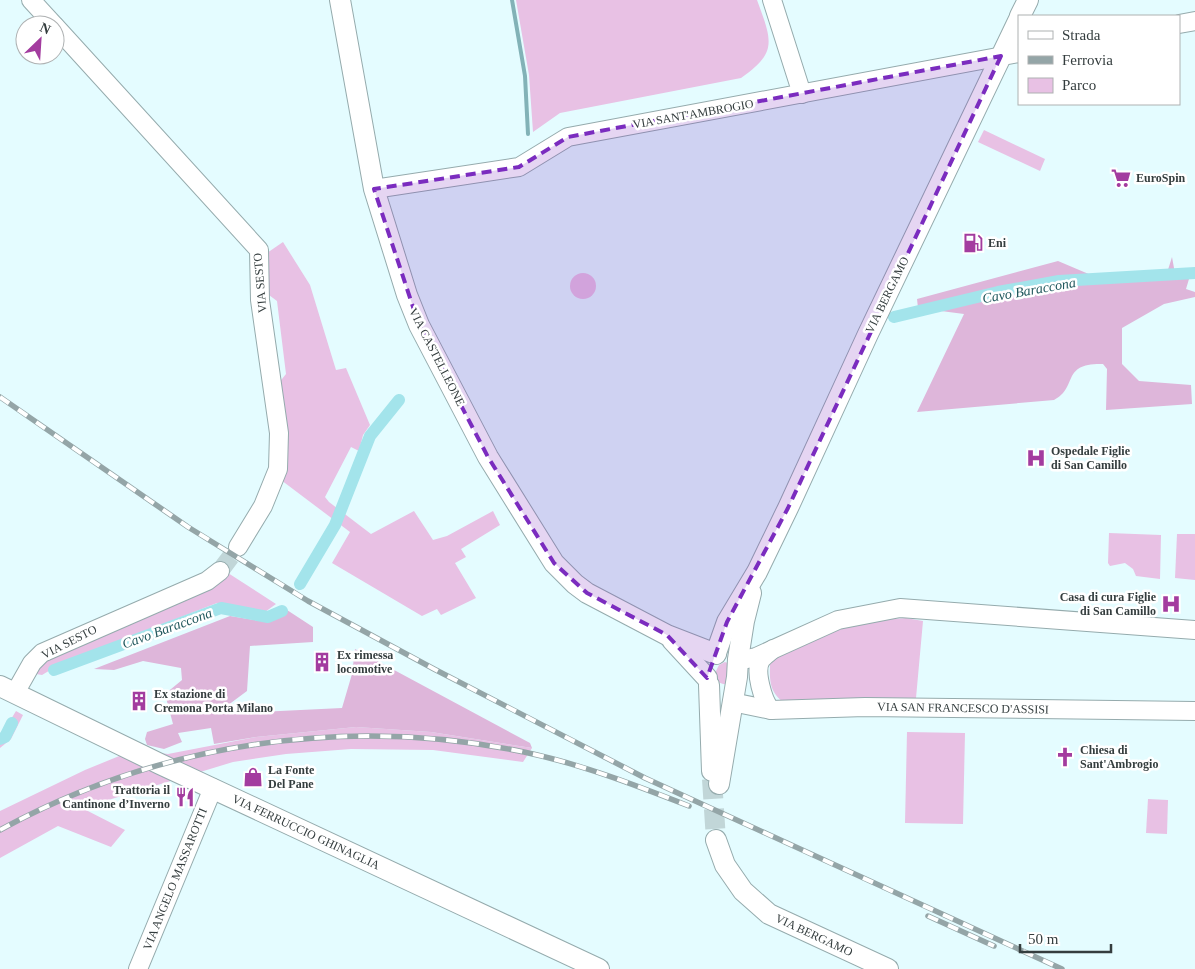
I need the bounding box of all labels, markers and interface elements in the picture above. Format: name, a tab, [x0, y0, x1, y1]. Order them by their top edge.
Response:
north arrow	[15, 15, 65, 65]
legend	[1018, 15, 1180, 105]
text: N	[38, 20, 53, 38]
text: Strada	[1062, 27, 1101, 43]
text: Ferrovia	[1062, 52, 1113, 68]
text: Parco	[1062, 77, 1096, 93]
street label: VIA SANT'AMBROGIO	[631, 96, 755, 132]
supermarket icon: EuroSpin	[1110, 167, 1132, 189]
place label: EuroSpin	[1136, 171, 1185, 185]
fuel station icon: Eni	[962, 232, 984, 254]
place label: Eni	[988, 236, 1007, 250]
street label: VIA SESTO	[250, 252, 270, 314]
street label: VIA BERGAMO	[862, 254, 912, 336]
water label: Cavo Baraccona	[981, 275, 1077, 306]
street label: VIA CASTELLEONE	[406, 306, 468, 408]
place label: Ospedale Figlie di San Camillo	[1051, 444, 1131, 472]
hospital icon: Ospedale Figlie di San Camillo	[1025, 447, 1047, 469]
place label: Casa di cura Figlie di San Camillo	[1060, 590, 1157, 618]
hospital icon: Casa di cura Figlie di San Camillo	[1160, 593, 1182, 615]
water label: Cavo Baraccona	[120, 605, 214, 652]
street label: VIA SESTO	[39, 622, 99, 662]
place label: Ex rimessa locomotive	[337, 648, 393, 676]
building icon: Ex rimessa locomotive	[311, 651, 333, 673]
place label: Ex stazione di Cremona Porta Milano	[154, 687, 273, 715]
building icon: Ex stazione di Cremona Porta Milano	[128, 690, 150, 712]
street label: VIA SAN FRANCESCO D'ASSISI	[877, 700, 1049, 716]
place label: Chiesa di Sant'Ambrogio	[1080, 743, 1158, 771]
church icon: Chiesa di Sant'Ambrogio	[1054, 746, 1076, 768]
place label: La Fonte Del Pane	[268, 763, 315, 791]
shop icon: La Fonte Del Pane	[242, 766, 264, 788]
place label: Trattoria il Cantinone d’Inverno	[62, 783, 171, 811]
restaurant icon: Trattoria il Cantinone d’Inverno	[174, 786, 196, 808]
street label: VIA FERRUCCIO GHINAGLIA	[230, 792, 382, 873]
street label: VIA ANGELO MASSAROTTI	[140, 806, 210, 952]
street label: VIA BERGAMO	[773, 911, 855, 959]
scale bar	[1020, 922, 1111, 954]
text: 50 m	[1028, 931, 1059, 947]

